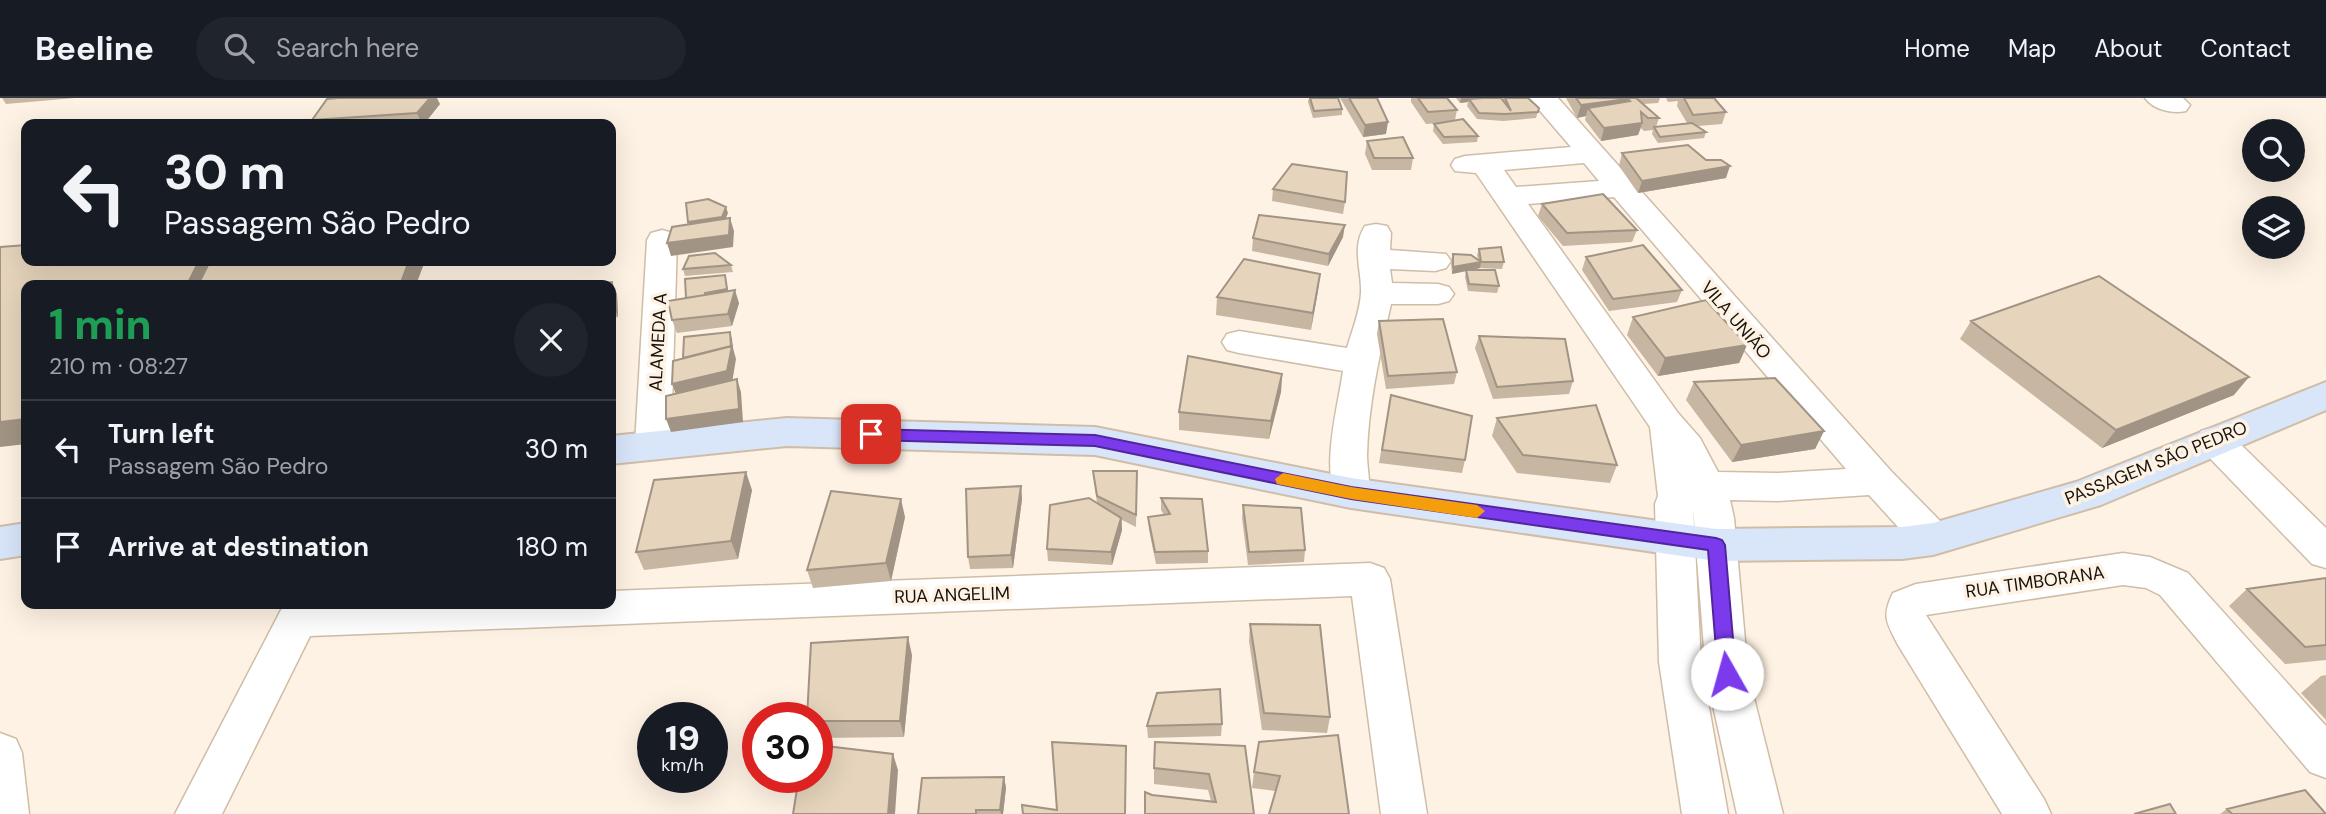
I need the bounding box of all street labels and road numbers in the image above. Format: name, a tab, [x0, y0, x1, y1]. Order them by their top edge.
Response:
street label: VILA UNIÃO	[1695, 276, 1777, 364]
street label: ALAMEDA A	[643, 292, 673, 392]
street label: PASSAGEM SÃO PEDRO	[2061, 415, 2251, 511]
street label: RUA TIMBORANA	[1964, 560, 2106, 604]
street label: RUA ANGELIM	[894, 581, 1010, 609]

